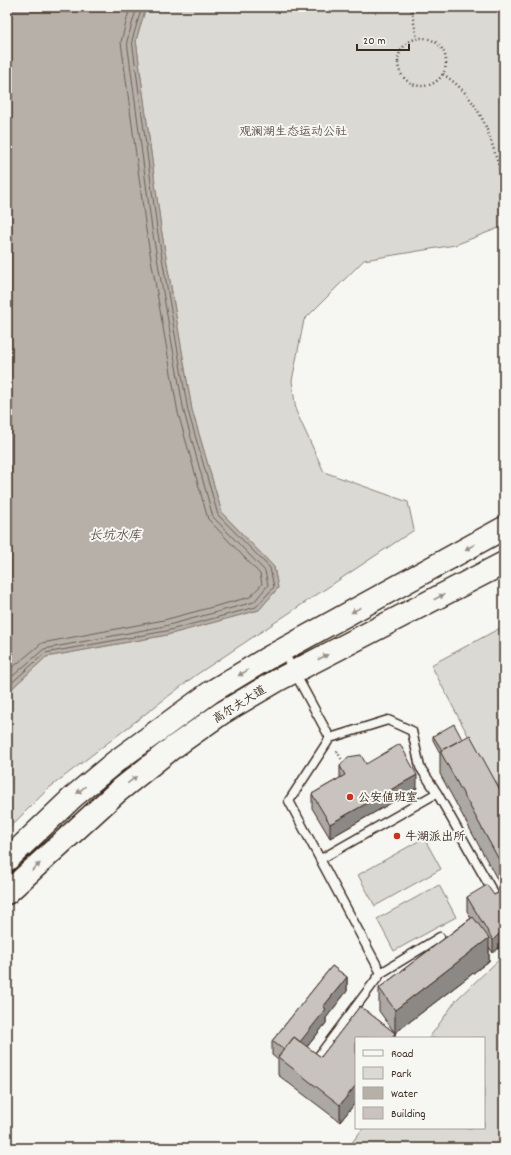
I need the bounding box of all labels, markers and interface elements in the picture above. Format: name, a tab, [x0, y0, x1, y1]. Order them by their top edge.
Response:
scale bar	[357, 26, 409, 52]
text: 20 m	[363, 33, 386, 50]
park label: 观澜湖生态运动公社	[239, 124, 347, 141]
water label: 长坑水库	[89, 527, 142, 546]
one-way arrow	[464, 544, 476, 550]
one-way arrow	[433, 593, 444, 600]
one-way arrow	[350, 607, 362, 613]
one-way arrow	[317, 653, 329, 660]
one-way arrow	[237, 670, 249, 677]
street label: 高尔夫大道	[210, 682, 270, 728]
one-way arrow	[127, 776, 138, 784]
one-way arrow	[75, 786, 86, 795]
place label: 公安值班室	[358, 790, 418, 807]
marker: 公安值班室	[345, 792, 355, 802]
place label: 牛湖派出所	[405, 829, 466, 846]
marker: 牛湖派出所	[392, 831, 402, 841]
one-way arrow	[31, 862, 41, 872]
legend	[355, 1037, 485, 1129]
text: Road	[391, 1046, 413, 1063]
text: Park	[391, 1066, 412, 1083]
text: Water	[391, 1086, 418, 1103]
text: Building	[391, 1106, 426, 1123]

